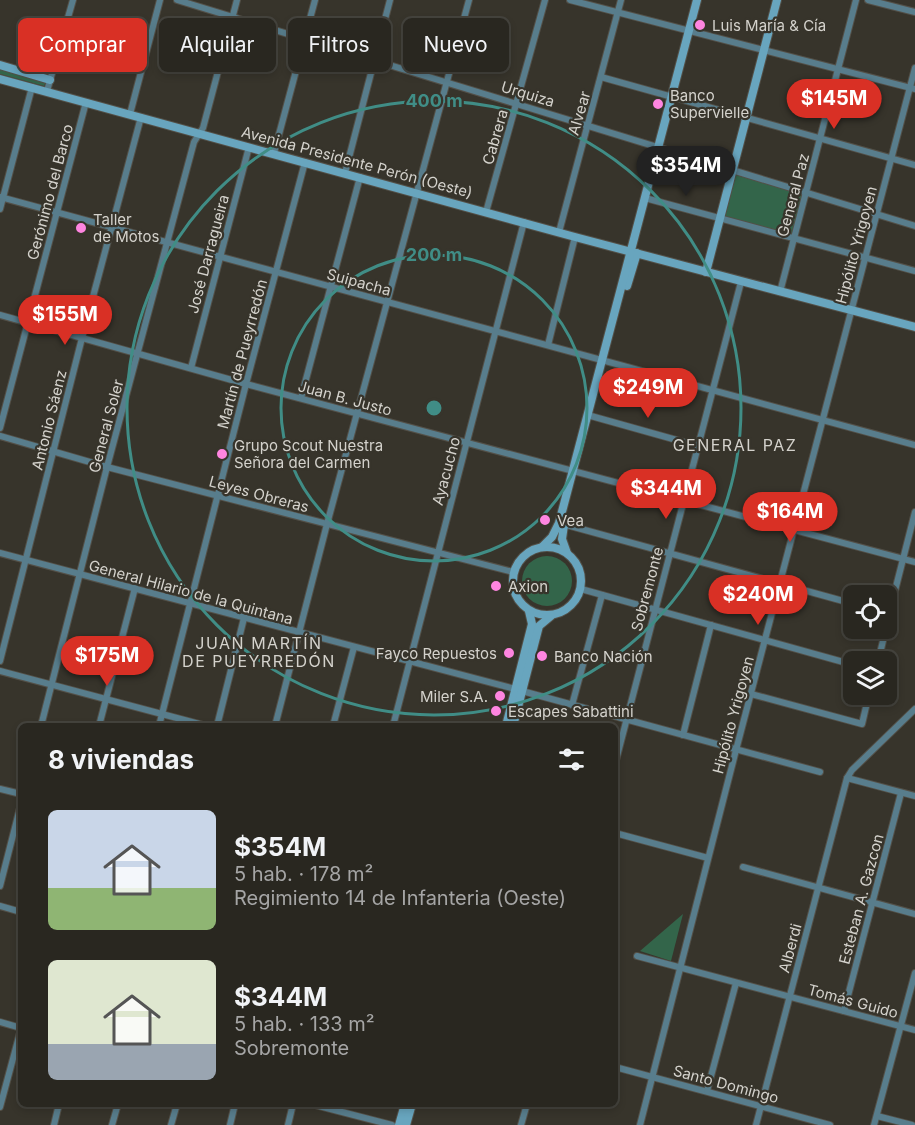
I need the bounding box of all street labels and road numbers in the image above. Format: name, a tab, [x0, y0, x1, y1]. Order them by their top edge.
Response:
street label: Urquiza	[499, 77, 557, 111]
street label: Alvear	[564, 88, 594, 137]
street label: Cabrera	[478, 107, 512, 167]
street label: Gerónimo del Barco	[23, 122, 77, 262]
street label: Avenida Presidente Perón (Oeste)	[239, 122, 475, 202]
street label: General Paz	[773, 151, 813, 239]
street label: Hipólito Yrigoyen	[831, 184, 881, 306]
street label: José Darragueira	[183, 193, 233, 315]
street label: Suipacha	[325, 264, 393, 300]
street label: Martín de Pueyrredón	[213, 277, 271, 431]
street label: Antonio Sáenz	[27, 368, 71, 472]
street label: Juan B. Justo	[296, 376, 394, 420]
street label: General Soler	[84, 377, 128, 475]
street label: Ayacucho	[428, 435, 464, 507]
street label: Leyes Obreras	[207, 472, 311, 516]
street label: Sobremonte	[627, 545, 667, 633]
street label: General Hilario de la Quintana	[87, 556, 295, 628]
street label: Hipólito Yrigoyen	[708, 654, 758, 776]
street label: Esteban A. Gazcon	[834, 832, 888, 966]
street label: Alberdi	[774, 921, 806, 975]
street label: Tomás Guido	[806, 980, 900, 1022]
street label: Santo Domingo	[671, 1061, 781, 1107]

